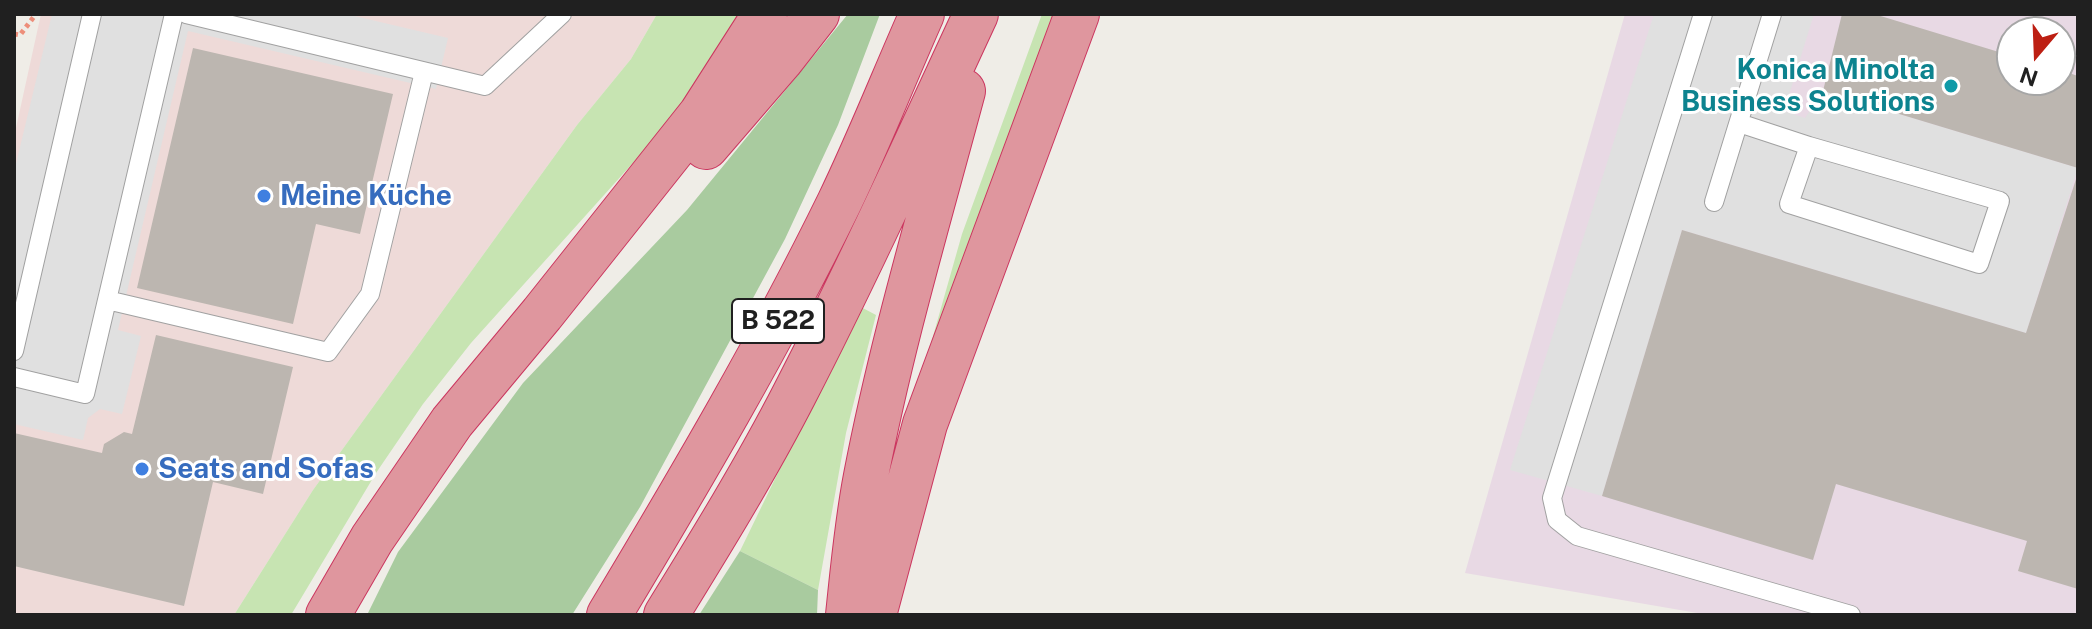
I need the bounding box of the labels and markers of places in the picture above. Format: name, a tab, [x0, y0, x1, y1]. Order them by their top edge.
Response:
place label: Konica Minolta Business Solutions	[1681, 53, 1935, 119]
marker: Konica Minolta Business Solutions	[1942, 77, 1960, 95]
place label: Meine Küche	[280, 179, 452, 213]
marker: Meine Küche	[255, 187, 273, 205]
place label: Seats and Sofas	[158, 452, 374, 486]
marker: Seats and Sofas	[133, 460, 151, 478]

